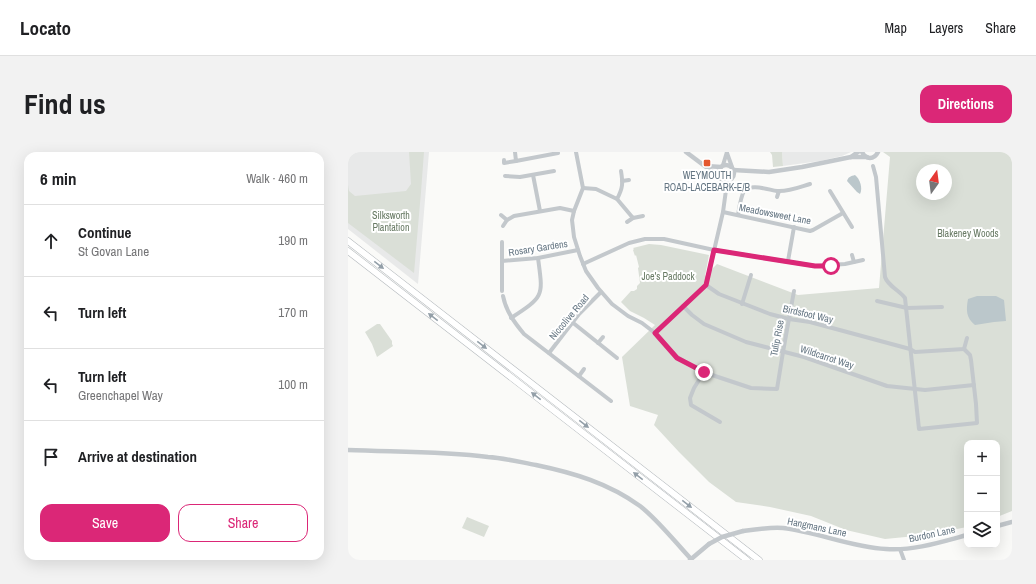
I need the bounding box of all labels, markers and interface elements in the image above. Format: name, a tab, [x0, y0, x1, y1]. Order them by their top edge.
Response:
text: Locato	[20, 15, 71, 41]
text: Map	[885, 19, 907, 37]
text: Layers	[929, 19, 963, 37]
text: Share	[985, 19, 1016, 37]
text: Find us	[24, 85, 106, 123]
button: Directions	[920, 85, 1012, 123]
marker: WEYMOUTH ROAD-LACEBARK-E/B	[702, 158, 712, 168]
north arrow	[916, 164, 952, 200]
text: 6 min	[40, 167, 76, 190]
place label: WEYMOUTH ROAD-LACEBARK-E/B	[664, 169, 751, 194]
text: Walk · 460 m	[246, 170, 308, 187]
street label: Meadowsweet Lane	[738, 201, 812, 227]
park label: Silksworth Plantation	[372, 209, 410, 234]
text: Continue	[78, 222, 131, 243]
park label: Blakeney Woods	[937, 227, 999, 240]
icon: ahead	[40, 230, 62, 252]
text: 190 m	[278, 232, 308, 249]
street label: Rosary Gardens	[507, 237, 569, 259]
text: St Govan Lane	[78, 243, 149, 260]
route start	[822, 257, 840, 275]
one-way arrow	[373, 261, 384, 269]
park label: Joe's Paddock	[641, 270, 695, 283]
street label: Niccolive Road	[546, 292, 592, 342]
icon: left	[40, 302, 62, 324]
text: Turn left	[78, 302, 126, 323]
street label: Birdsfoot Way	[782, 302, 835, 326]
text: 170 m	[278, 304, 308, 321]
one-way arrow	[427, 312, 438, 321]
street label: Tulip Rise	[767, 318, 787, 357]
one-way arrow	[476, 340, 487, 349]
street label: Wildcarrot Way	[798, 342, 856, 372]
route end	[695, 363, 713, 381]
text: Turn left	[78, 366, 126, 387]
icon: left	[40, 374, 62, 396]
text: 100 m	[278, 376, 308, 393]
text: Greenchapel Way	[78, 387, 163, 404]
one-way arrow	[530, 392, 541, 401]
one-way arrow	[579, 420, 590, 429]
map controls	[964, 440, 1000, 548]
button: +	[964, 440, 1000, 476]
icon: arrive	[40, 446, 62, 468]
text: Arrive at destination	[78, 446, 197, 467]
one-way arrow	[633, 472, 644, 480]
button: −	[964, 476, 1000, 512]
one-way arrow	[682, 500, 693, 508]
button: Save	[40, 504, 170, 542]
button: Share	[178, 504, 308, 542]
button: layers	[964, 512, 1000, 548]
street label: Hangmans Lane	[786, 514, 848, 540]
street label: Burdon Lane	[908, 523, 957, 545]

